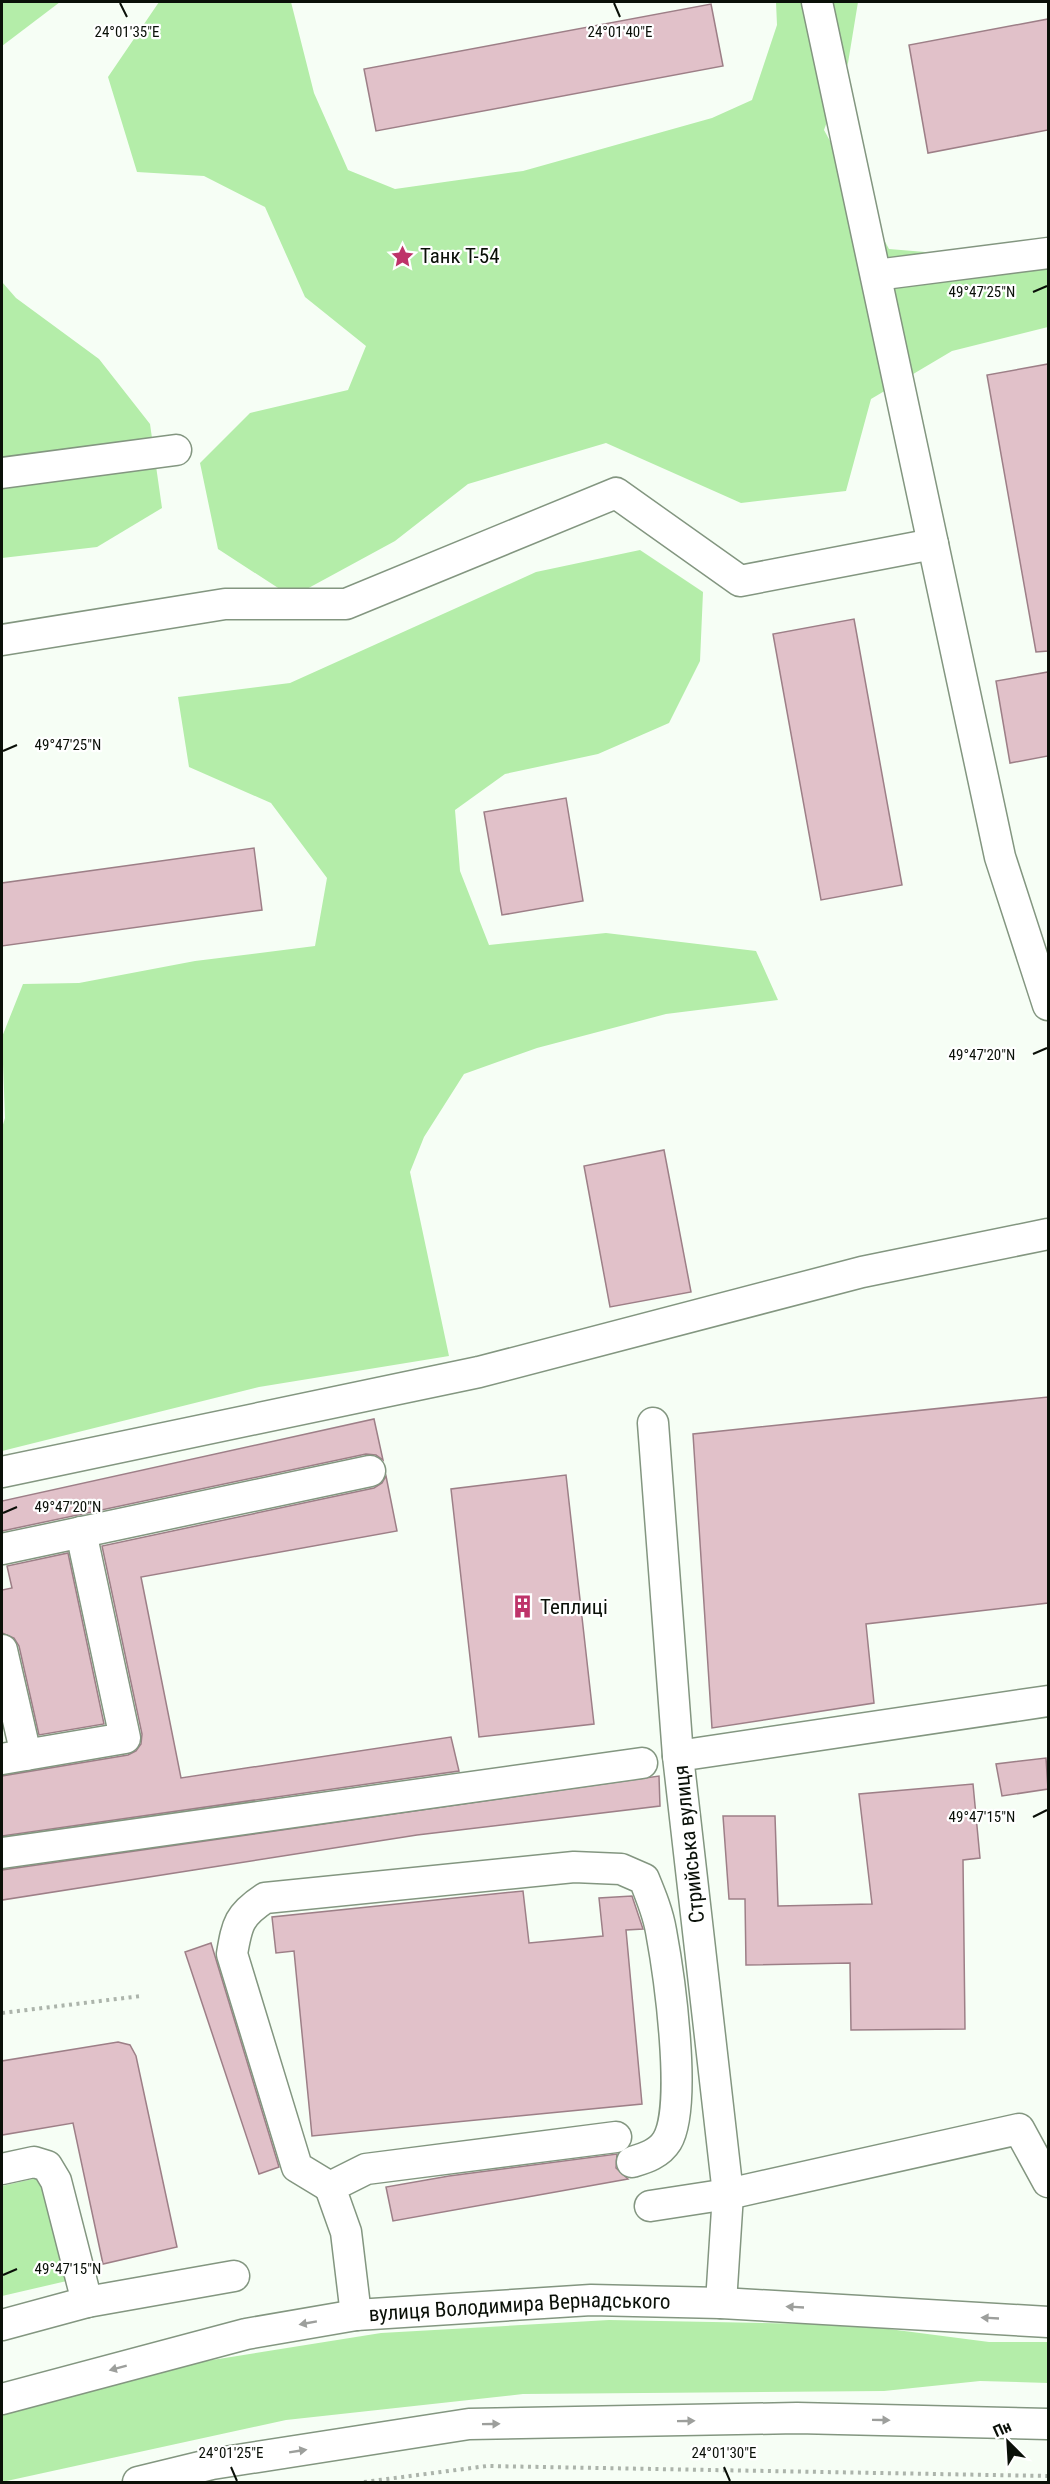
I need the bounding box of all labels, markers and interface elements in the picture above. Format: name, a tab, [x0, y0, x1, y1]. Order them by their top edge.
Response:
text: 24°01'35"E	[95, 23, 159, 41]
text: 24°01'40"E	[588, 23, 652, 41]
place icon: Танк Т-54	[389, 243, 415, 269]
place label: Танк Т-54	[420, 244, 500, 268]
text: 49°47'25"N	[949, 283, 1015, 301]
text: 49°47'25"N	[35, 736, 101, 754]
text: 49°47'20"N	[949, 1046, 1015, 1064]
text: 49°47'20"N	[35, 1498, 101, 1516]
building icon: Теплиці	[509, 1594, 535, 1620]
place label: Теплиці	[540, 1595, 608, 1619]
street label: Стрийська вулиця	[669, 1764, 709, 1924]
text: 49°47'15"N	[949, 1808, 1015, 1826]
text: 49°47'15"N	[35, 2260, 101, 2278]
street label: вулиця Володимира Вернадського	[368, 2288, 671, 2326]
one-way arrow	[786, 2303, 805, 2312]
one-way arrow	[981, 2314, 1000, 2323]
one-way arrow	[298, 2319, 317, 2328]
one-way arrow	[109, 2363, 127, 2373]
north arrow	[978, 2412, 1038, 2472]
one-way arrow	[677, 2416, 696, 2425]
one-way arrow	[871, 2416, 890, 2425]
text: Пн	[990, 2416, 1014, 2441]
one-way arrow	[482, 2419, 501, 2429]
text: 24°01'25"E	[199, 2444, 263, 2462]
text: 24°01'30"E	[692, 2444, 756, 2462]
one-way arrow	[289, 2446, 308, 2455]

